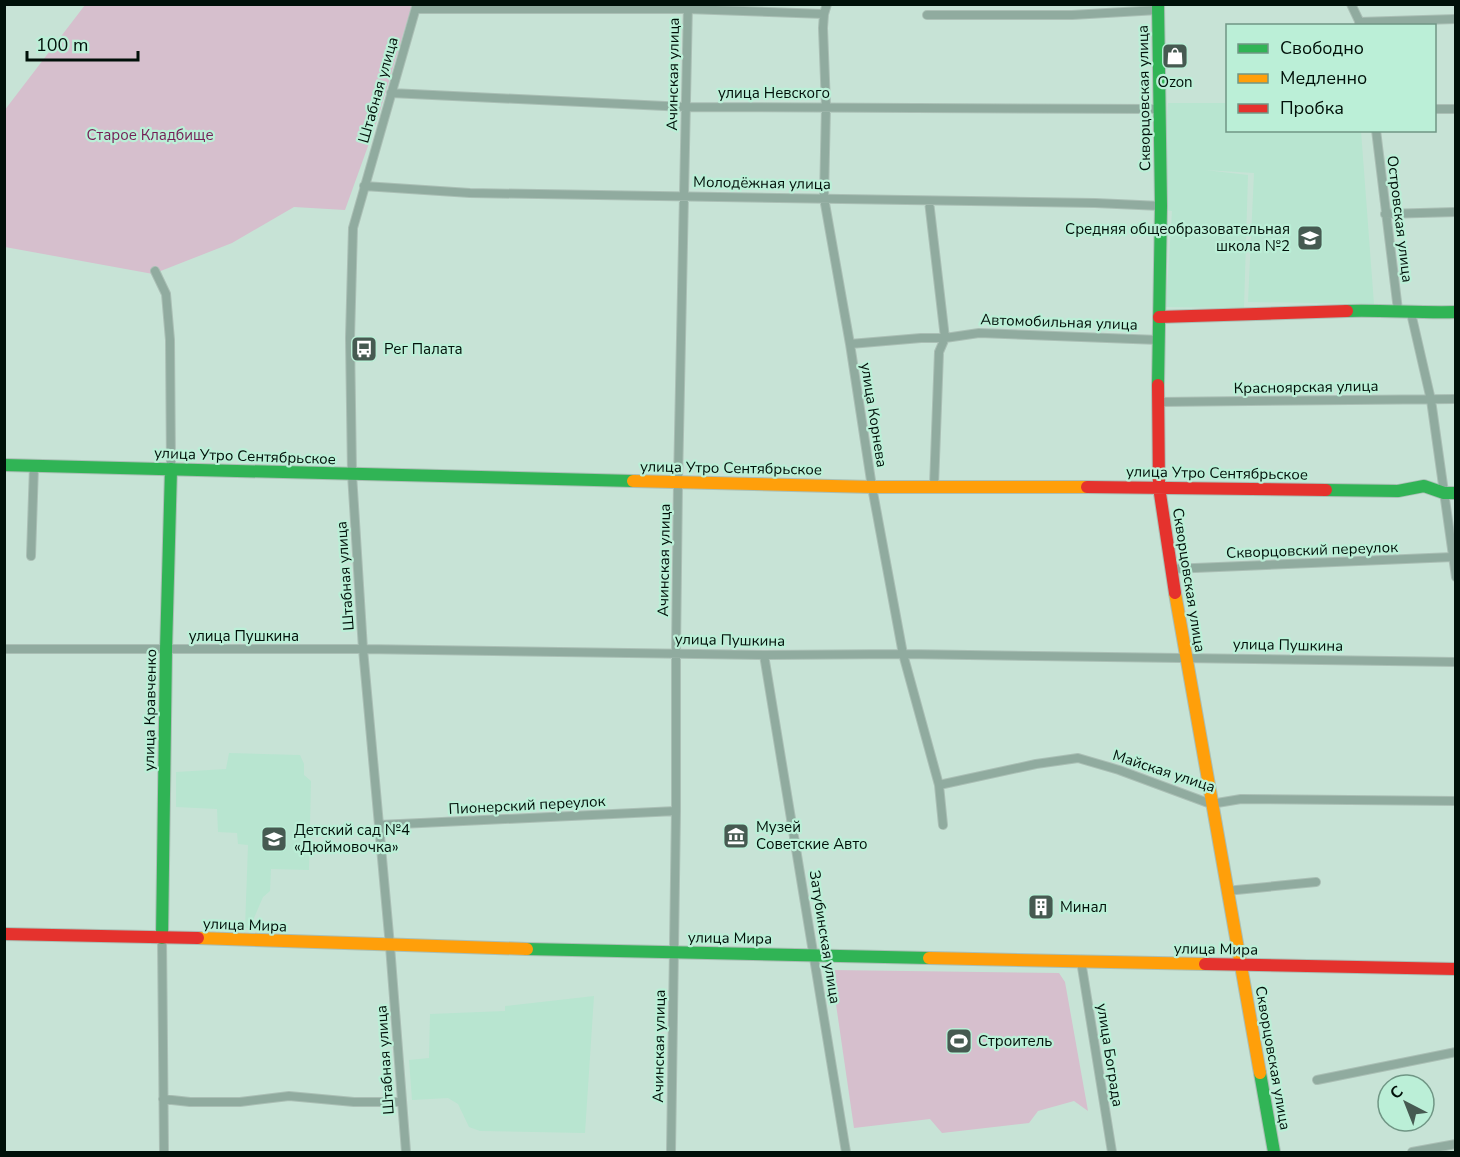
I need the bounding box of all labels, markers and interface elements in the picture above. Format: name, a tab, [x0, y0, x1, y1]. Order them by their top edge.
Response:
street label: Ачинская улица	[662, 17, 684, 131]
scale bar	[27, 24, 138, 62]
legend	[1226, 24, 1436, 132]
street label: Скворцовская улица	[1133, 25, 1155, 171]
text: 100 m	[36, 33, 88, 57]
street label: Штабная улица	[353, 35, 403, 145]
text: Свободно	[1280, 36, 1364, 60]
shop icon: Ozon	[1160, 41, 1190, 71]
text: Медленно	[1280, 66, 1367, 90]
place label: Ozon	[1157, 72, 1193, 92]
street label: улица Невского	[718, 83, 830, 103]
text: Пробка	[1280, 96, 1344, 120]
park label: Старое Кладбище	[86, 125, 214, 145]
street label: Островская улица	[1382, 154, 1418, 284]
street label: Молодёжная улица	[693, 172, 831, 194]
place label: Средняя общеобразовательная школа №2	[1065, 219, 1290, 256]
school or university icon: Средняя общеобразовательная школа №2	[1295, 223, 1325, 253]
street label: Автомобильная улица	[980, 309, 1138, 335]
bus stop icon: Рег Палата	[349, 334, 379, 364]
place label: Рег Палата	[384, 339, 463, 359]
street label: улица Корнева	[856, 361, 892, 469]
street label: Красноярская улица	[1233, 376, 1379, 398]
street label: улица Утро Сентябрьское	[154, 443, 336, 469]
street label: улица Утро Сентябрьское	[640, 456, 822, 480]
street label: улица Утро Сентябрьское	[1126, 461, 1308, 485]
street label: Ачинская улица	[653, 503, 675, 617]
street label: Скворцовская улица	[1168, 506, 1210, 654]
street label: Штабная улица	[331, 521, 359, 631]
street label: Скворцовский переулок	[1226, 537, 1398, 563]
street label: улица Пушкина	[189, 626, 299, 646]
street label: улица Пушкина	[675, 629, 785, 651]
street label: улица Пушкина	[1233, 634, 1343, 656]
street label: улица Кравченко	[139, 649, 161, 771]
street label: Майская улица	[1110, 745, 1218, 797]
street label: Пионерский переулок	[448, 791, 606, 819]
place label: Музей Советские Авто	[756, 817, 868, 854]
place label: Детский сад №4 «Дюймовочка»	[294, 820, 410, 857]
museum icon: Музей Советские Авто	[721, 821, 751, 851]
school or university icon: Детский сад №4 «Дюймовочка»	[259, 824, 289, 854]
street label: Затубинская улица	[805, 869, 845, 1005]
building icon: Минал	[1026, 892, 1056, 922]
place label: Минал	[1060, 897, 1107, 917]
street label: улица Мира	[203, 914, 287, 936]
street label: улица Мира	[688, 927, 772, 949]
street label: улица Мира	[1174, 938, 1258, 960]
street label: Скворцовская улица	[1250, 984, 1296, 1132]
street label: Ачинская улица	[648, 989, 670, 1103]
street label: улица Бограда	[1092, 1002, 1128, 1108]
street label: Штабная улица	[371, 1005, 399, 1115]
sports icon: Строитель	[944, 1026, 974, 1056]
place label: Строитель	[978, 1031, 1052, 1051]
north arrow	[1376, 1073, 1436, 1133]
text: С	[1385, 1081, 1408, 1104]

